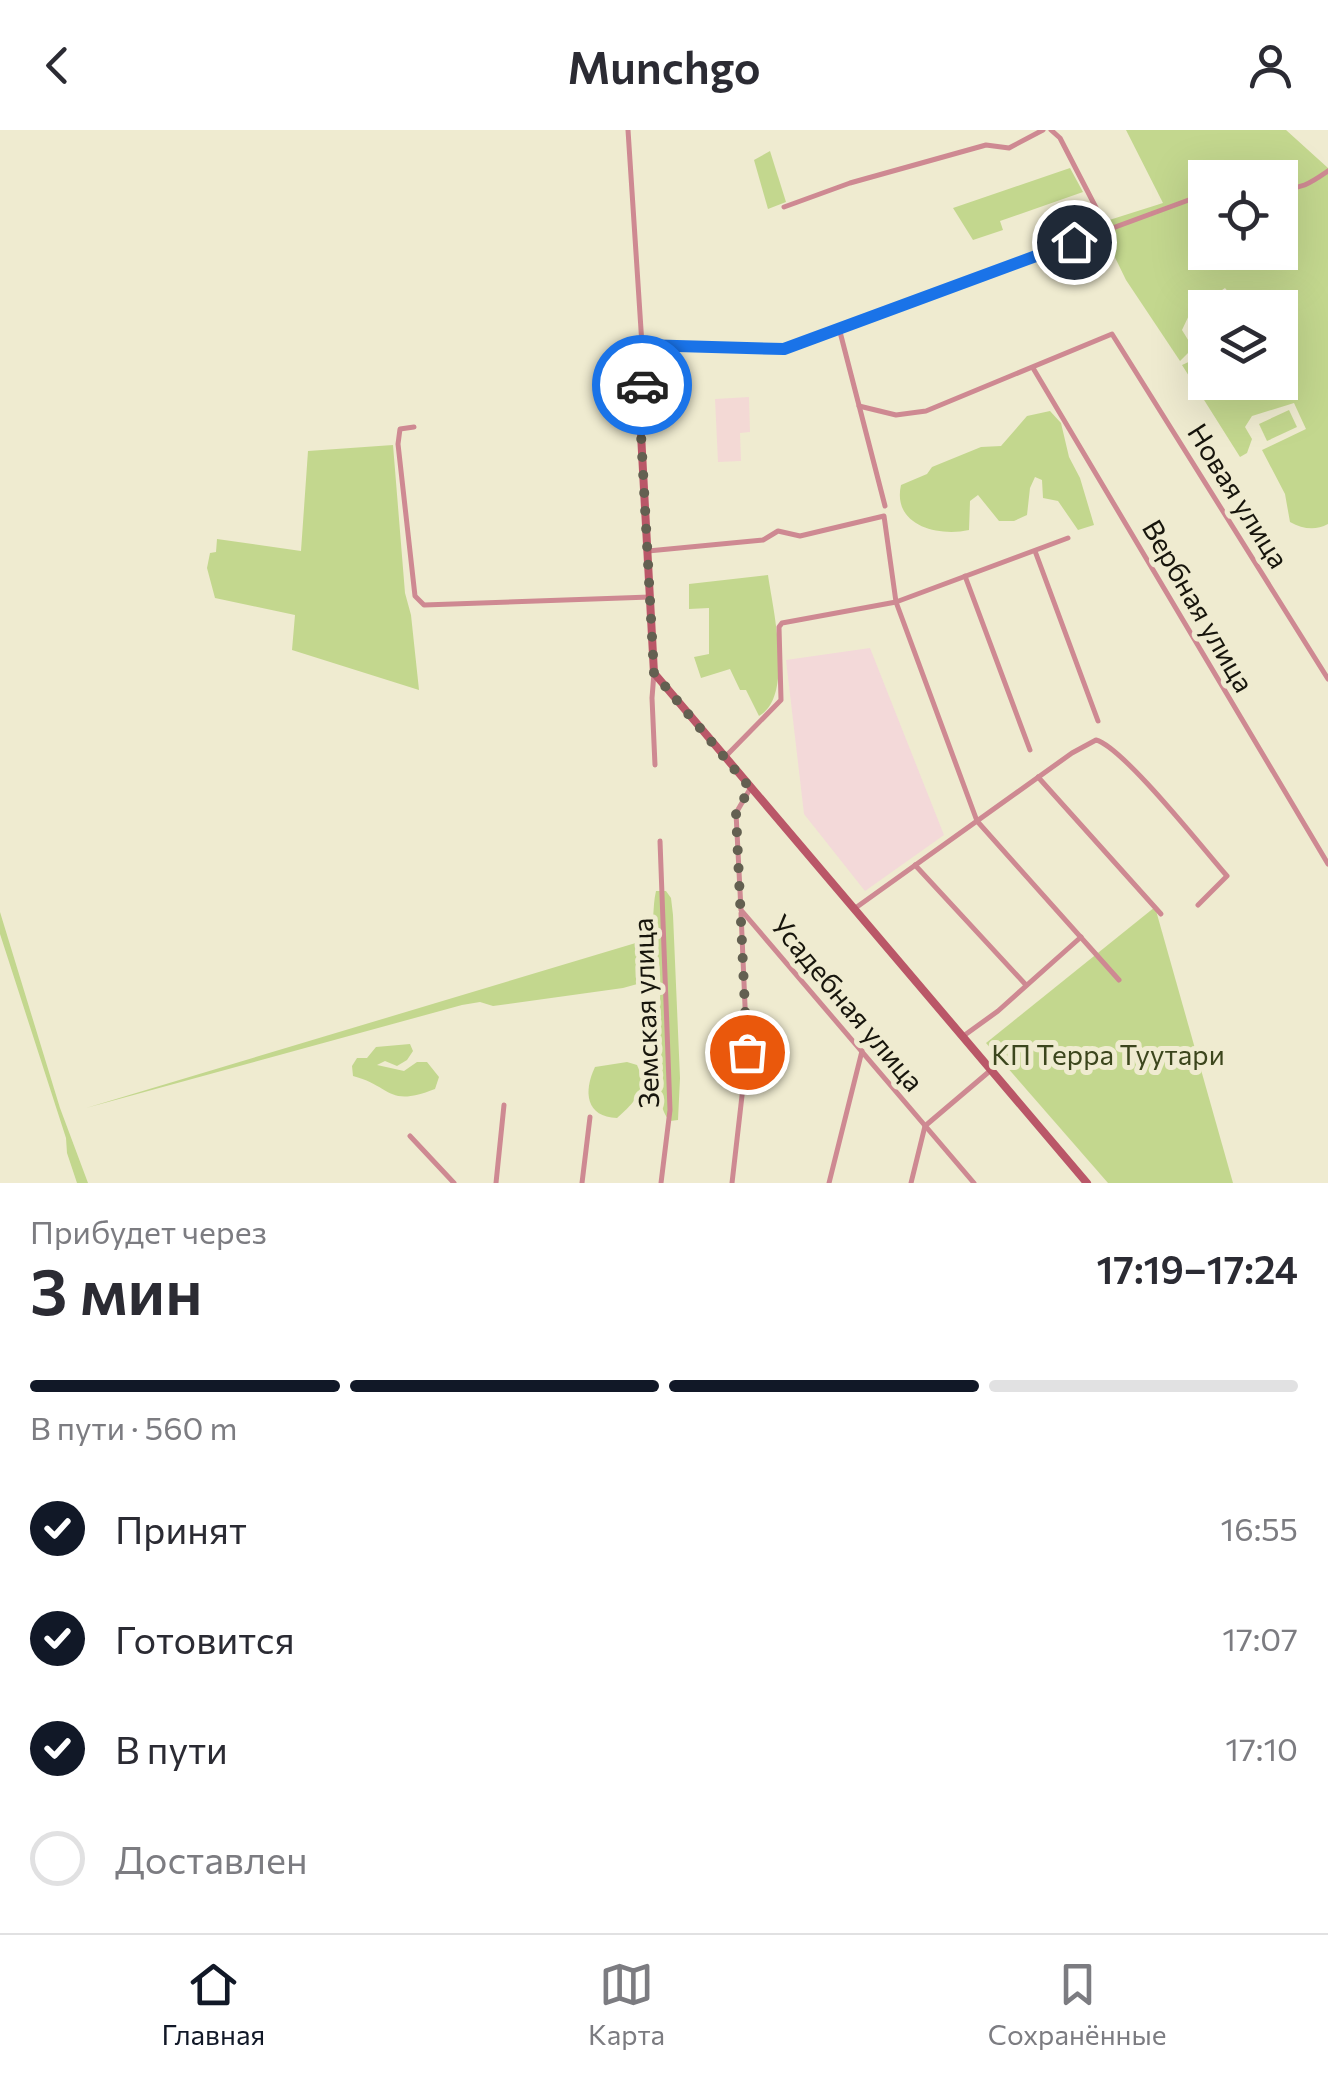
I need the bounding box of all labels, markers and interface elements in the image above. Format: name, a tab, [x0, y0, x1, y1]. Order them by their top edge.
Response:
icon: back	[30, 38, 85, 93]
text: Munchgo	[567, 38, 761, 93]
icon: person	[1243, 38, 1298, 93]
map controls	[1188, 160, 1298, 400]
button: locate	[1188, 160, 1298, 270]
pin	[1032, 200, 1117, 285]
icon: home	[1047, 215, 1102, 270]
button: layers	[1188, 290, 1298, 400]
courier	[592, 335, 692, 435]
icon: car	[615, 358, 670, 413]
street label: Новая улица	[1181, 417, 1297, 574]
street label: Вербная улица	[1136, 513, 1262, 698]
street label: Усадебная улица	[764, 907, 931, 1098]
street label: Земская улица	[625, 917, 665, 1109]
pin	[705, 1010, 790, 1095]
icon: bag	[720, 1025, 775, 1080]
park label: КП Терра Туутари	[991, 1037, 1225, 1071]
text: Прибудет через	[30, 1211, 267, 1251]
text: 17:19–17:24	[1096, 1245, 1298, 1292]
text: 3 мин	[30, 1249, 203, 1328]
text: В пути · 560 m	[30, 1407, 238, 1447]
icon: check	[30, 1501, 85, 1556]
text: Принят	[115, 1505, 247, 1552]
text: 16:55	[1221, 1508, 1298, 1548]
icon: check	[30, 1611, 85, 1666]
text: Готовится	[115, 1615, 295, 1662]
text: 17:07	[1222, 1618, 1298, 1658]
icon: check	[30, 1721, 85, 1776]
text: В пути	[115, 1725, 228, 1772]
text: 17:10	[1225, 1728, 1298, 1768]
text: Доставлен	[115, 1835, 308, 1882]
tab: Главная	[161, 1957, 265, 2051]
tab: Карта	[588, 1957, 665, 2051]
tab: Сохранённые	[988, 1957, 1167, 2051]

